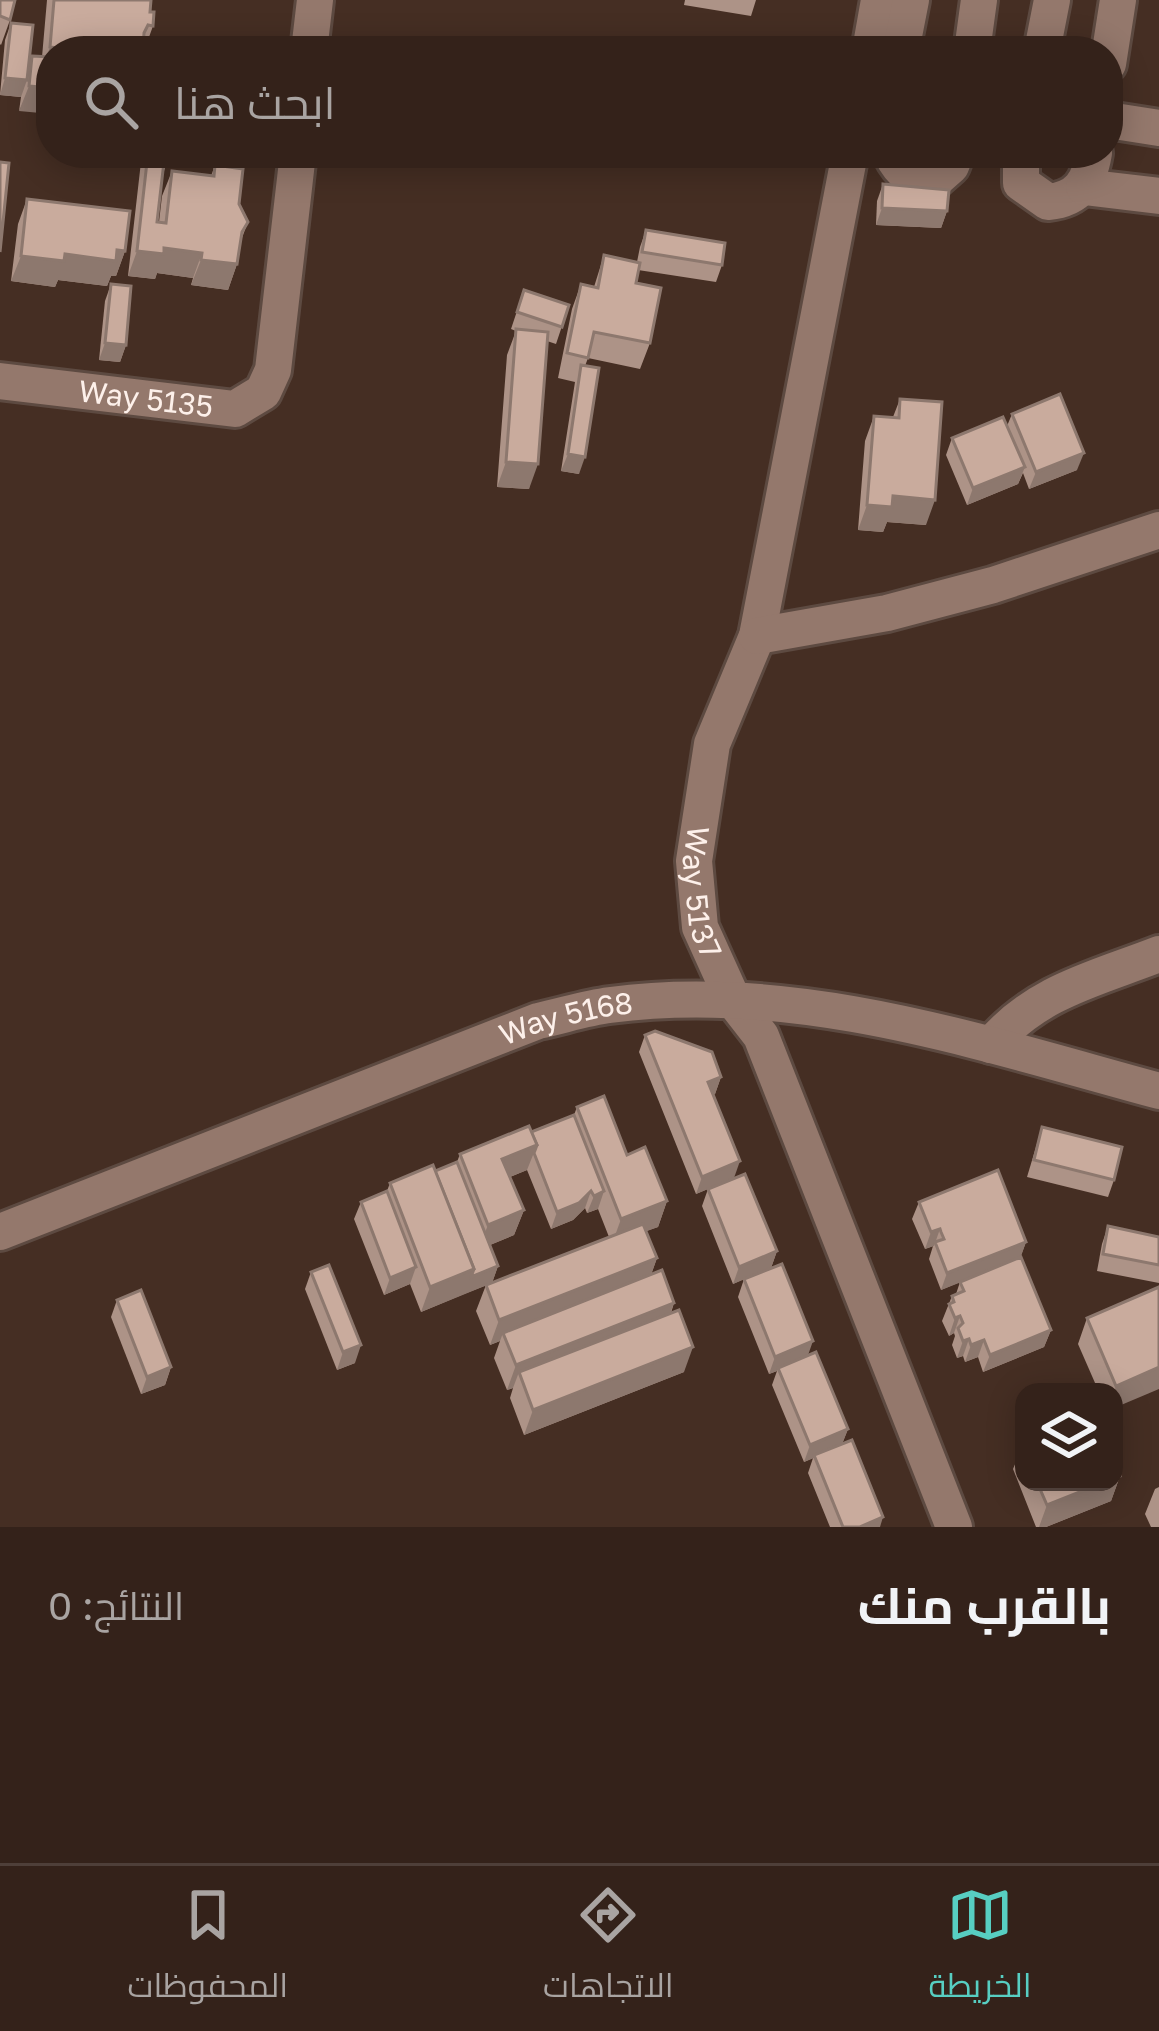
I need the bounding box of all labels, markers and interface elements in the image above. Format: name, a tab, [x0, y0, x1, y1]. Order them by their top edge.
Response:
search box	[36, 36, 1123, 168]
icon: search	[78, 69, 144, 135]
text: ابحث هنا	[174, 75, 336, 129]
street label: Way 5135	[77, 373, 215, 424]
street label: Way 5137	[675, 824, 730, 964]
street label: Way 5168	[494, 984, 635, 1052]
map controls	[1015, 1383, 1123, 1491]
button: layers	[1015, 1383, 1123, 1491]
text: بالقرب منك	[858, 1574, 1111, 1635]
text: النتائج: 0	[48, 1582, 184, 1629]
tab: المحفوظات	[127, 1882, 288, 2016]
tab: الاتجاهات	[543, 1882, 674, 2016]
tab: الخريطة	[929, 1882, 1032, 2016]

